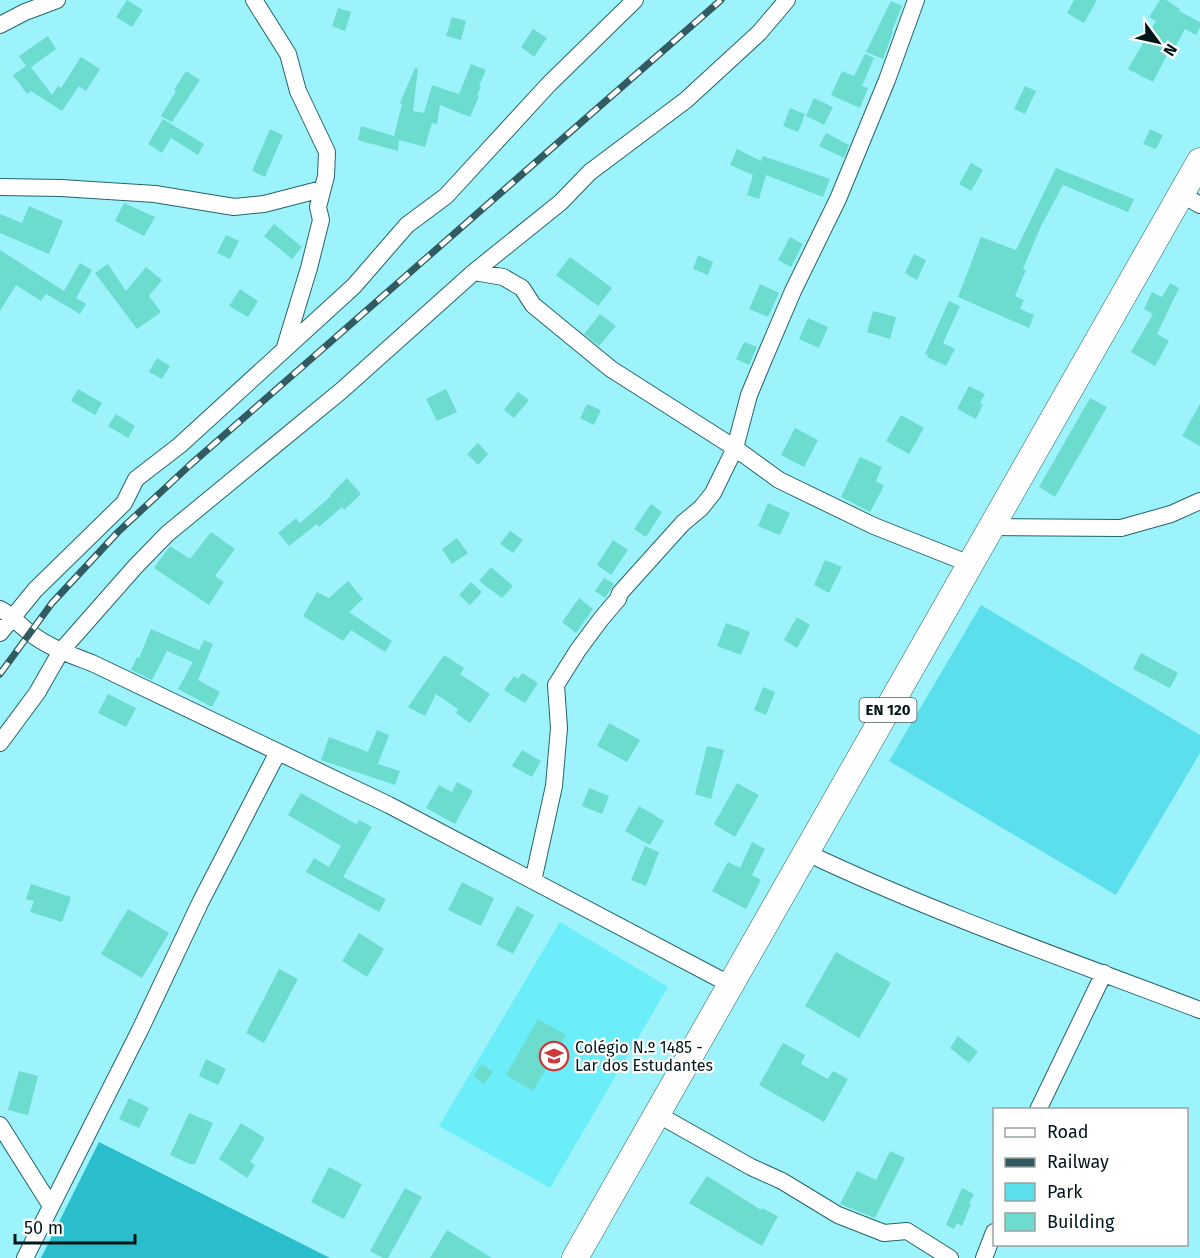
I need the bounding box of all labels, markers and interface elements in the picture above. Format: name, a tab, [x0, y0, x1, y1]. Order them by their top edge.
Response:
north arrow	[1128, 12, 1188, 72]
text: N	[1159, 40, 1181, 60]
road number: EN 120	[860, 698, 916, 722]
place label: Colégio N.º 1485 - Lar dos Estudantes	[575, 1038, 713, 1075]
school or university icon: Colégio N.º 1485 - Lar dos Estudantes	[538, 1040, 570, 1072]
legend	[993, 1108, 1188, 1246]
text: Road	[1047, 1121, 1089, 1143]
text: Railway	[1047, 1151, 1109, 1173]
text: Park	[1047, 1181, 1083, 1203]
scale bar	[15, 1207, 135, 1245]
text: Building	[1047, 1211, 1115, 1233]
text: 50 m	[24, 1217, 63, 1239]

